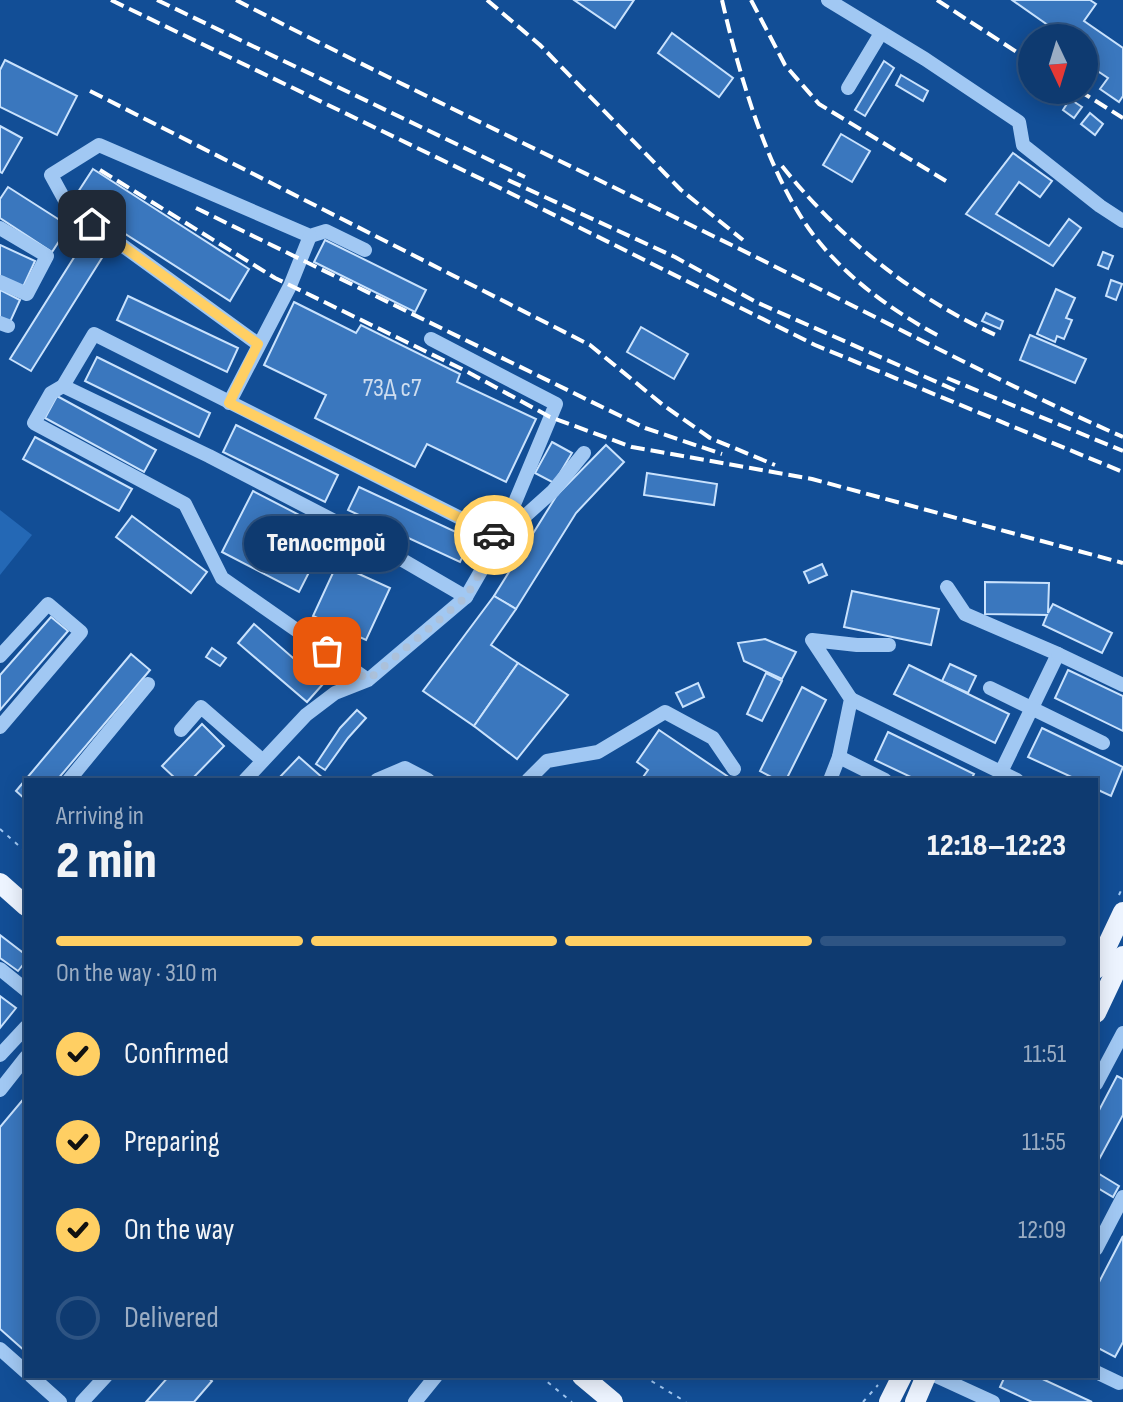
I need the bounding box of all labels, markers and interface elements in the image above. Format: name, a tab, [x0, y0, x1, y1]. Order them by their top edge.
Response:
north arrow	[1018, 24, 1098, 104]
map controls	[1018, 24, 1098, 104]
pin	[58, 190, 126, 258]
icon: home	[70, 202, 114, 246]
house number: 73Д с7	[363, 373, 422, 404]
courier	[454, 495, 534, 575]
icon: car	[472, 513, 516, 557]
callout: Теплострой	[245, 515, 409, 571]
text: Теплострой	[267, 528, 385, 559]
pin	[293, 617, 361, 685]
icon: bag	[305, 629, 349, 673]
text: Arriving in	[56, 801, 144, 832]
text: 12:18–12:23	[927, 828, 1066, 864]
text: 2 min	[56, 830, 157, 893]
text: On the way · 310 m	[56, 958, 218, 989]
icon: check	[56, 1032, 100, 1076]
text: Confirmed	[124, 1036, 229, 1072]
text: 11:51	[1023, 1039, 1066, 1070]
icon: check	[56, 1120, 100, 1164]
text: Preparing	[124, 1124, 220, 1160]
text: 11:55	[1022, 1127, 1066, 1158]
icon: check	[56, 1208, 100, 1252]
text: On the way	[124, 1212, 234, 1248]
text: 12:09	[1018, 1215, 1066, 1246]
text: Delivered	[124, 1300, 219, 1336]

